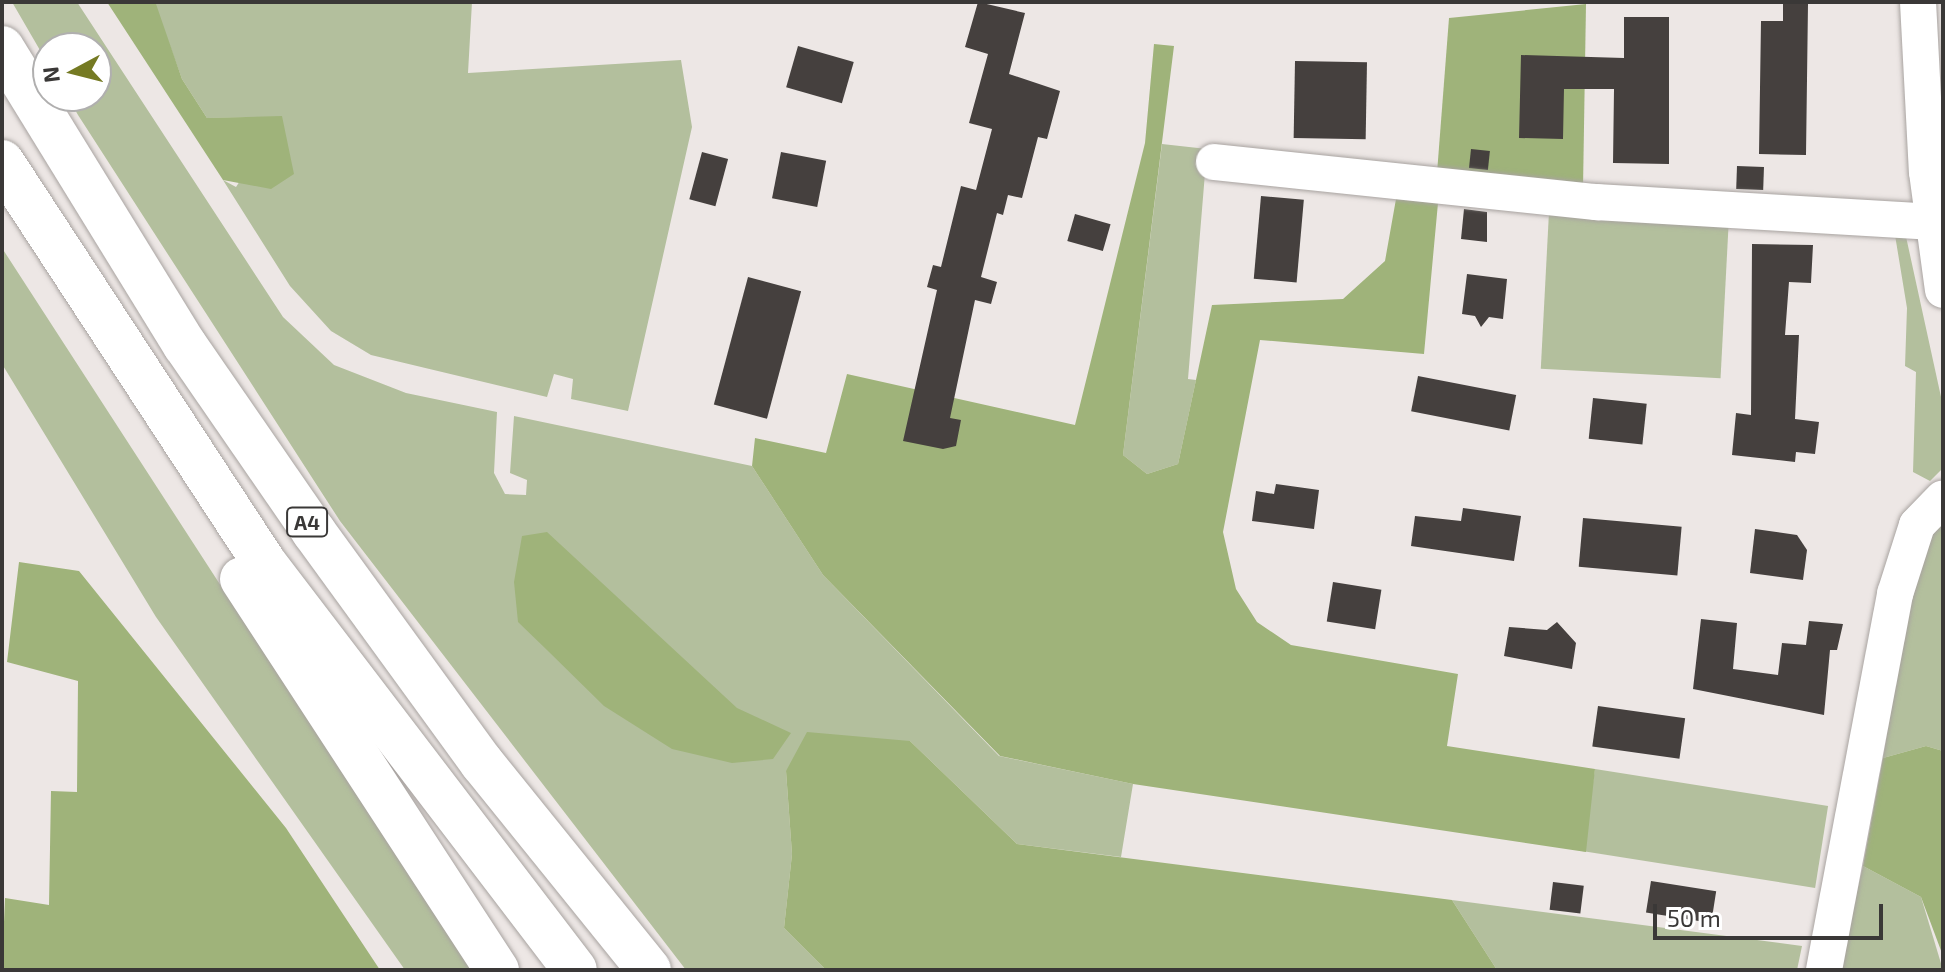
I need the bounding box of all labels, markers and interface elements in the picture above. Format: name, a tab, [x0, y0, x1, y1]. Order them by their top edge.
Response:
north arrow	[32, 32, 112, 112]
text: N	[36, 65, 64, 84]
road number: A4	[285, 506, 329, 538]
scale bar	[1657, 888, 1887, 938]
text: 50 m	[1667, 903, 1721, 932]

